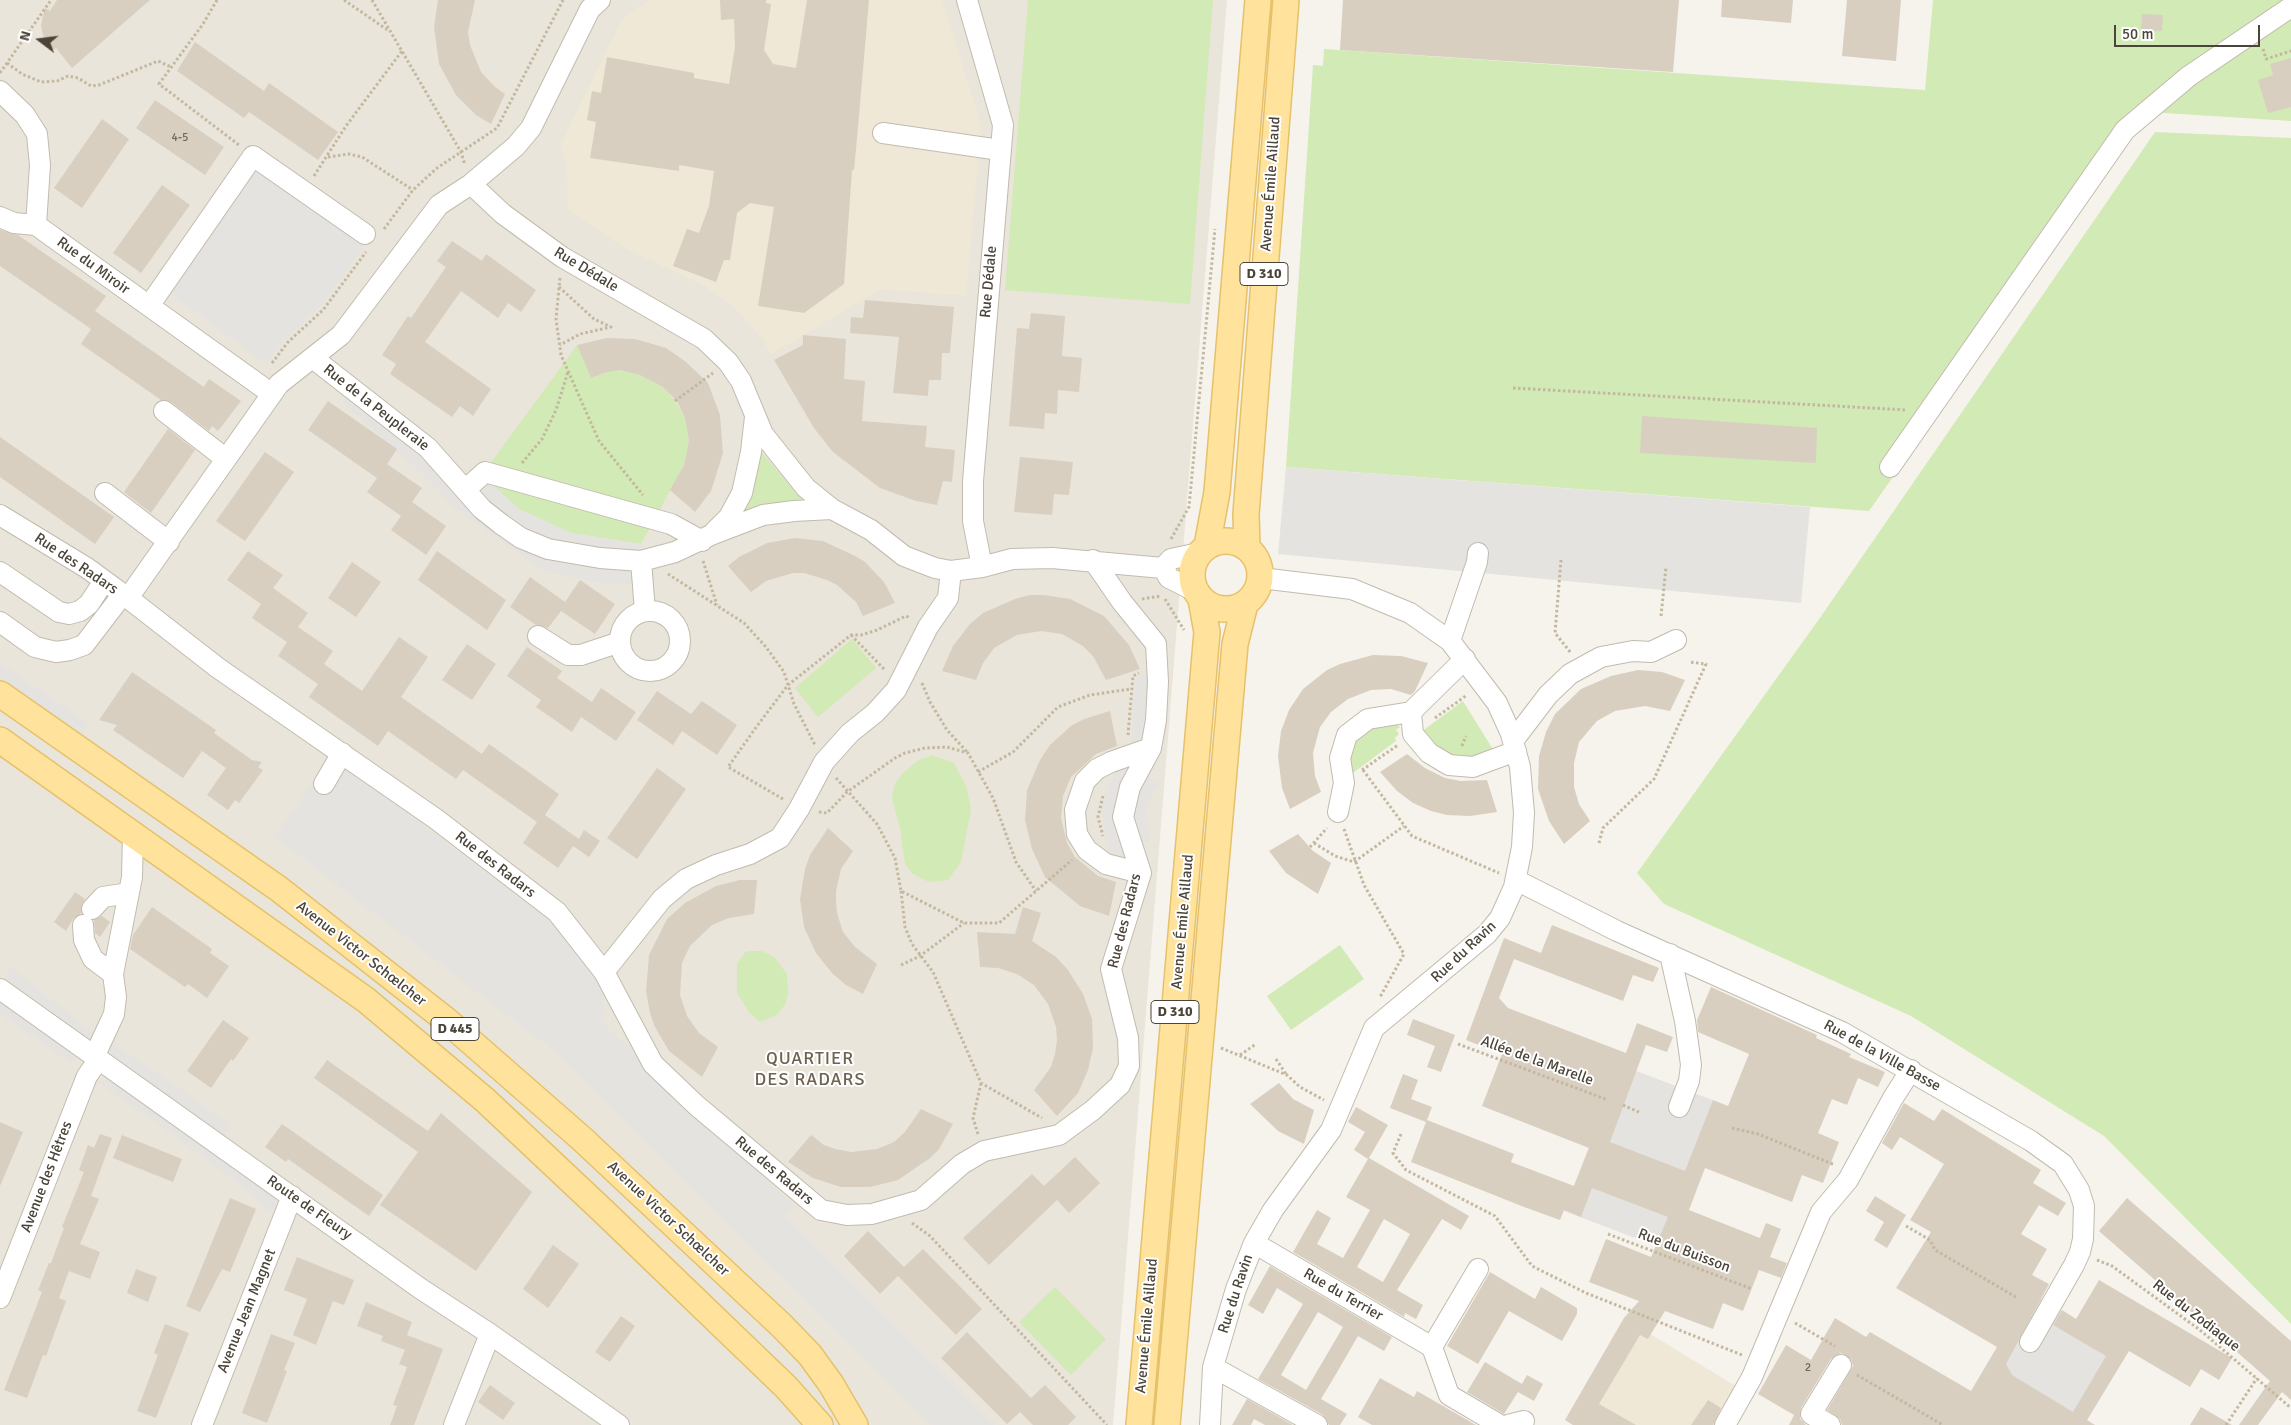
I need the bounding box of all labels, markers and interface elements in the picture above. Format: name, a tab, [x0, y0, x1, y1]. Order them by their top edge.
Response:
north arrow	[15, 15, 65, 65]
scale bar	[2116, 15, 2262, 47]
text: 50 m	[2122, 25, 2153, 43]
text: N	[16, 29, 35, 43]
street label: Avenue Émile Aillaud	[1257, 116, 1285, 252]
house number: 4-5	[171, 131, 189, 145]
street label: Rue du Miroir	[53, 233, 133, 299]
street label: Rue Dédale	[550, 244, 622, 296]
street label: Rue Dédale	[977, 245, 1001, 319]
road number: D 310	[1240, 262, 1288, 286]
street label: Rue de la Peupleraie	[319, 361, 433, 455]
street label: Rue des Radars	[31, 529, 121, 599]
street label: Rue des Radars	[451, 828, 539, 902]
street label: Avenue Émile Aillaud	[1168, 854, 1198, 990]
street label: Rue des Radars	[1105, 872, 1145, 970]
street label: Avenue Victor Schœlcher	[292, 898, 430, 1010]
street label: Rue du Ravin	[1428, 917, 1500, 987]
road number: D 310	[1151, 1000, 1199, 1024]
street label: Rue de la Ville Basse	[1820, 1016, 1944, 1096]
road number: D 445	[431, 1018, 479, 1040]
street label: Allée de la Marelle	[1478, 1032, 1596, 1090]
district label: QUARTIER DES RADARS	[753, 1048, 867, 1090]
street label: Avenue des Hêtres	[18, 1119, 76, 1235]
street label: Rue des Radars	[731, 1133, 817, 1209]
street label: Avenue Victor Schœlcher	[603, 1158, 733, 1280]
street label: Route de Fleury	[263, 1172, 355, 1244]
street label: Rue du Buisson	[1635, 1225, 1733, 1277]
street label: Avenue Jean Magnet	[214, 1246, 280, 1376]
street label: Rue du Ravin	[1215, 1252, 1257, 1336]
street label: Avenue Émile Aillaud	[1132, 1258, 1162, 1394]
street label: Rue du Terrier	[1300, 1265, 1386, 1325]
street label: Rue du Zodiaque	[2149, 1276, 2243, 1356]
house number: 2	[1805, 1361, 1811, 1375]

